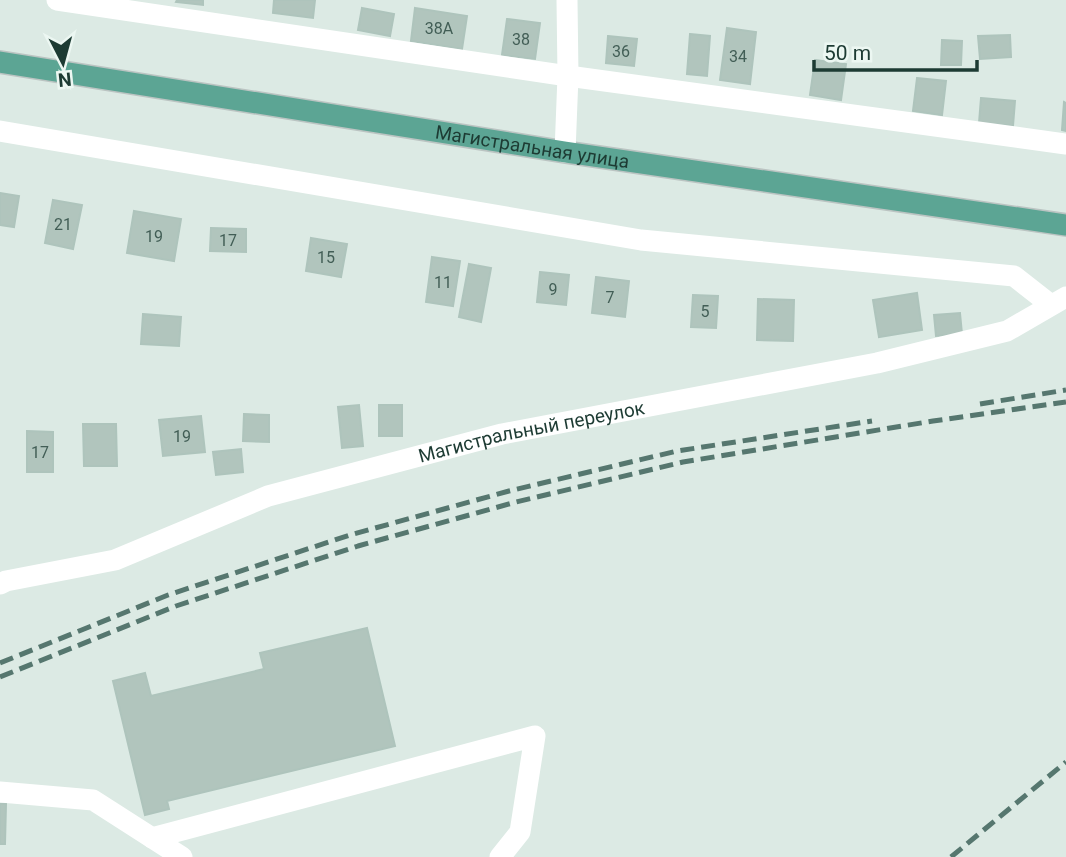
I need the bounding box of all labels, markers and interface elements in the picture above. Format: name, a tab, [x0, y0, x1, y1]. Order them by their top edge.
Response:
house number: 38А	[425, 19, 454, 38]
north arrow	[28, 28, 98, 98]
scale bar	[814, 28, 977, 72]
house number: 38	[512, 30, 530, 49]
text: 50 m	[824, 41, 871, 65]
house number: 36	[612, 42, 630, 61]
house number: 34	[729, 47, 747, 66]
text: N	[57, 67, 73, 92]
street label: Магистральная улица	[434, 120, 631, 173]
house number: 21	[54, 215, 72, 234]
house number: 19	[145, 227, 163, 246]
house number: 17	[219, 231, 237, 250]
house number: 15	[317, 248, 335, 267]
house number: 11	[434, 273, 452, 292]
house number: 9	[549, 280, 558, 299]
house number: 7	[606, 288, 615, 307]
house number: 5	[701, 302, 710, 321]
street label: Магистральный переулок	[416, 396, 647, 467]
house number: 19	[173, 427, 191, 446]
house number: 17	[31, 443, 49, 462]

